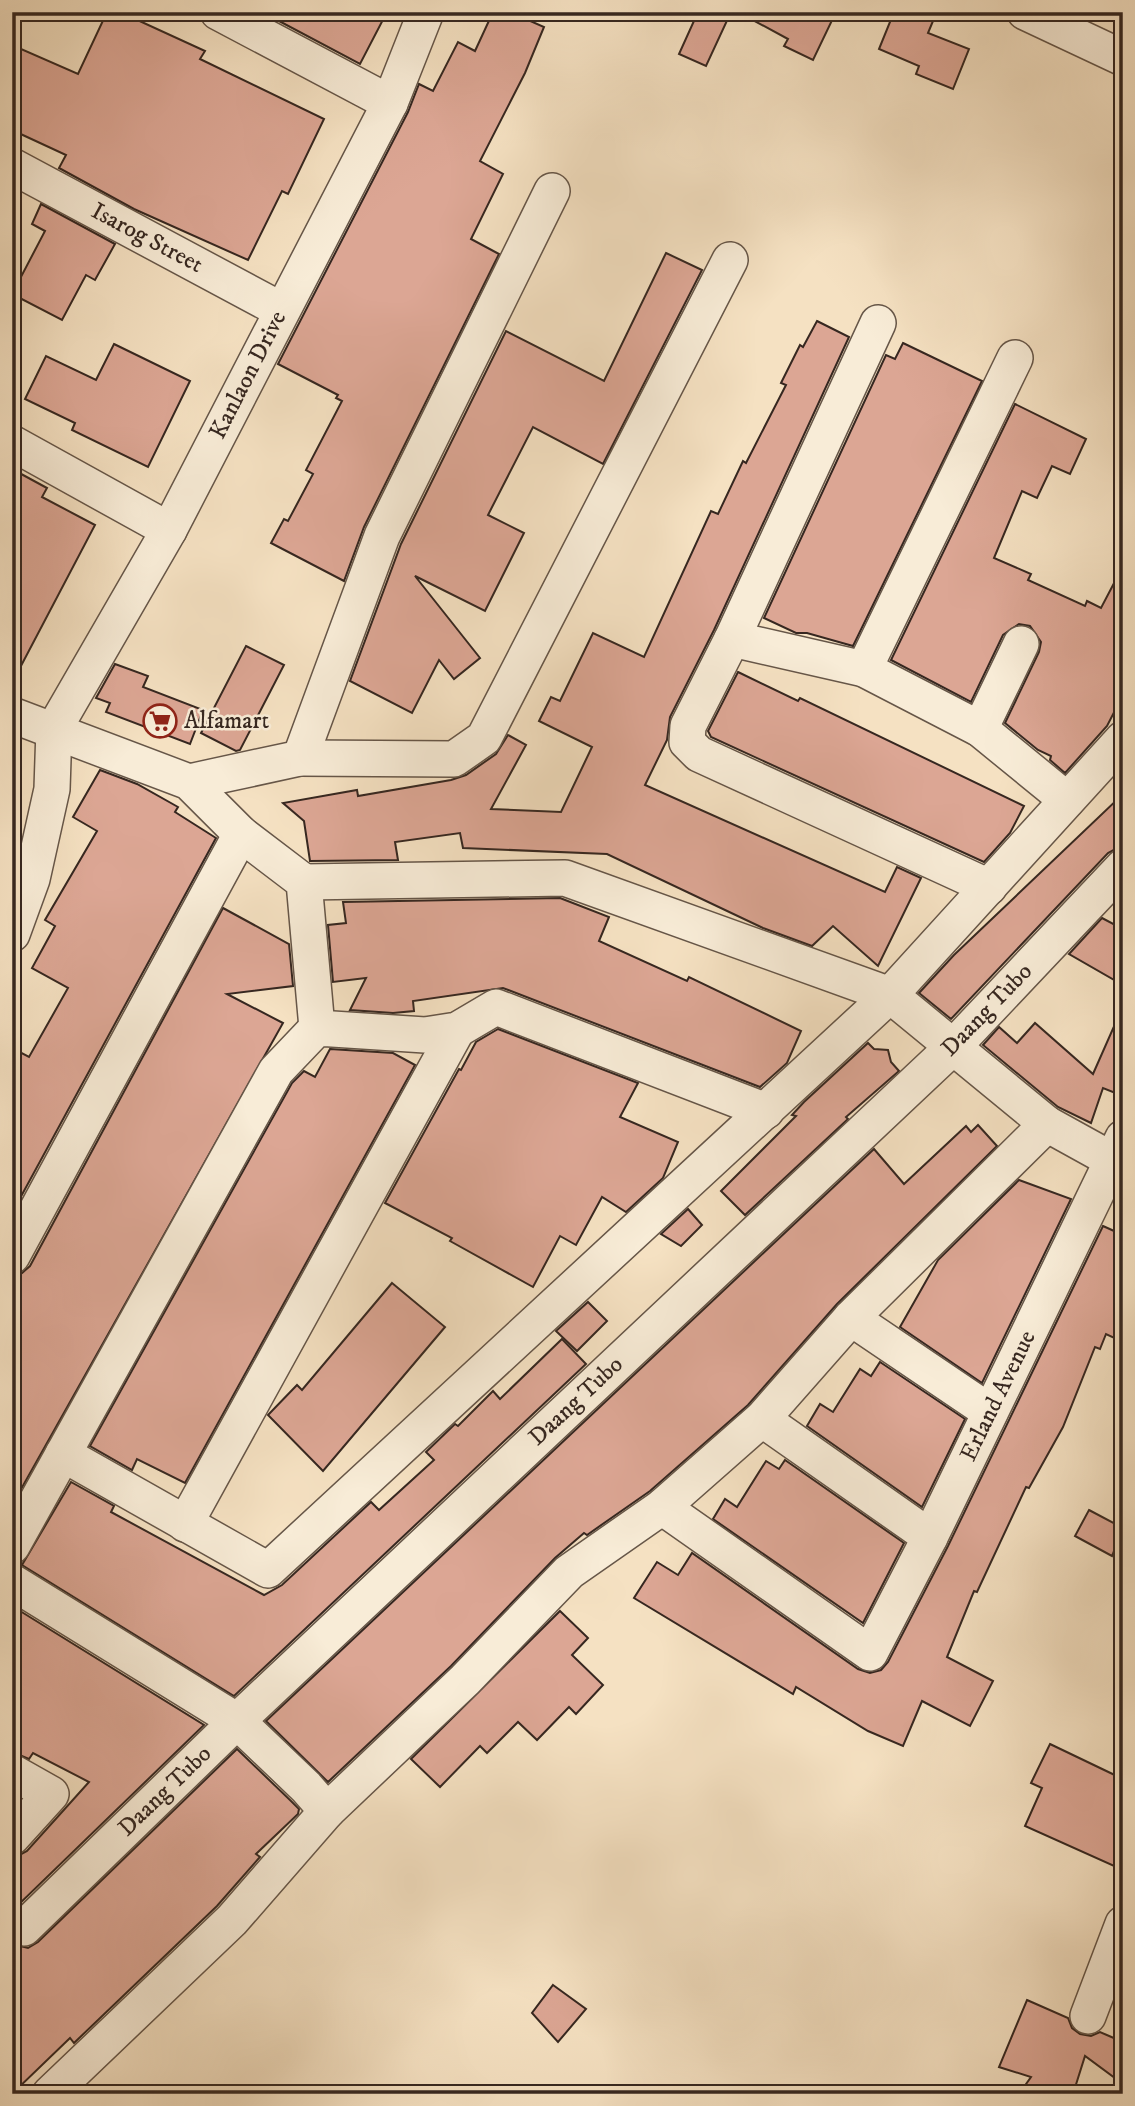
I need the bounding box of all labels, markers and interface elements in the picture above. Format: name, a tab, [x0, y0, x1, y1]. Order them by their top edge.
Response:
street label: Isarog Street	[86, 196, 208, 280]
street label: Kanlaon Drive	[203, 306, 293, 444]
supermarket icon: Alfamart	[141, 702, 179, 740]
place label: Alfamart	[184, 706, 269, 736]
street label: Daang Tubo	[935, 957, 1039, 1063]
street label: Erland Avenue	[953, 1326, 1043, 1466]
street label: Daang Tubo	[522, 1350, 630, 1452]
street label: Daang Tubo	[112, 1739, 218, 1843]

